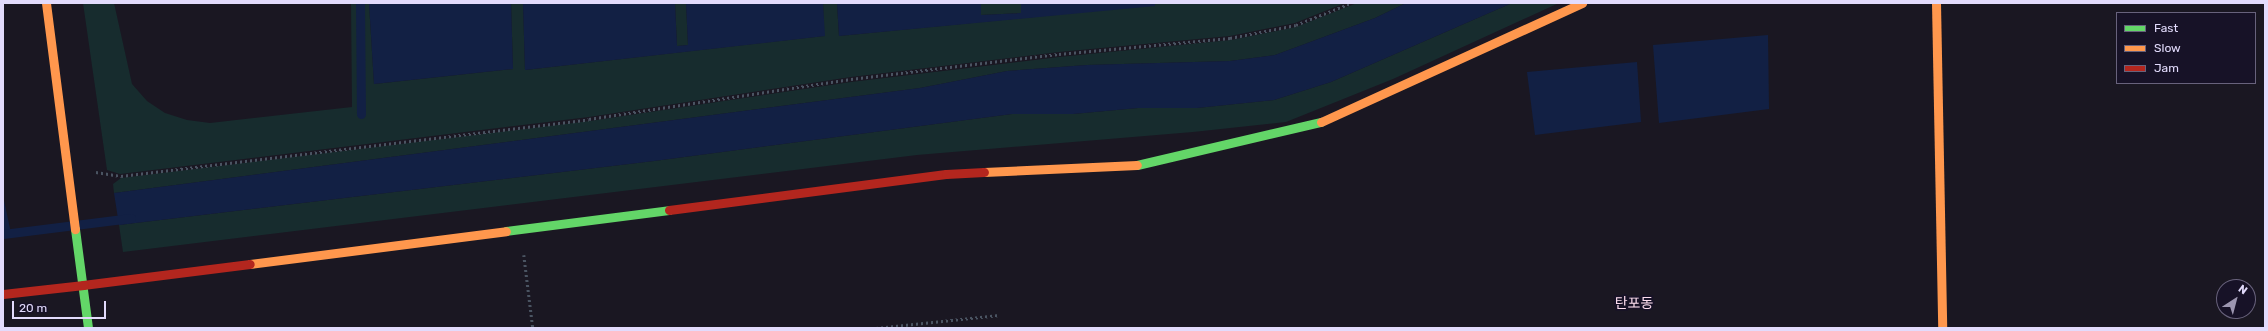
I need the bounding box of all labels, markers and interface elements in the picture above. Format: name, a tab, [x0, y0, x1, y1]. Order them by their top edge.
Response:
legend	[2116, 12, 2256, 84]
text: Fast	[2154, 21, 2178, 35]
text: Slow	[2154, 41, 2181, 55]
text: Jam	[2154, 61, 2179, 75]
north arrow	[2216, 279, 2256, 319]
text: N	[2236, 282, 2250, 297]
scale bar	[14, 293, 108, 319]
district label: 탄포동	[1615, 296, 1653, 312]
text: 20 m	[19, 301, 47, 315]

